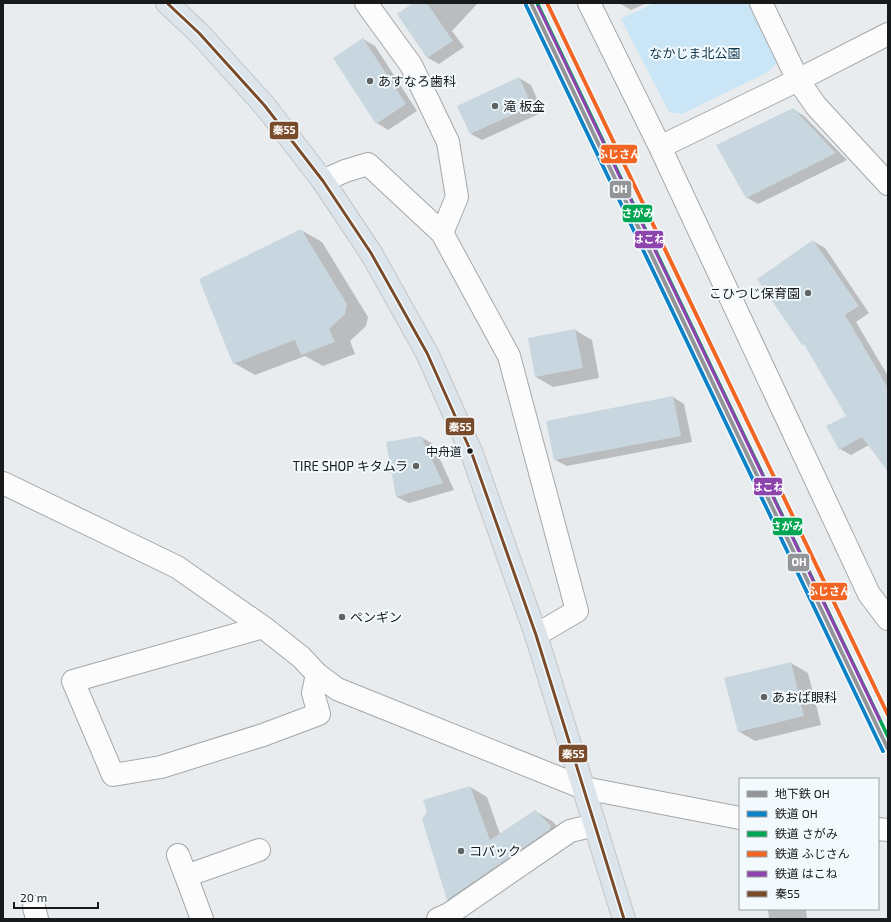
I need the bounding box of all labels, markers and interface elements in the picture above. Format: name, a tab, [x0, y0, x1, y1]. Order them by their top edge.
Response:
park label: なかじま北公園	[649, 45, 741, 61]
place label: あすなろ歯科	[378, 73, 456, 89]
marker: あすなろ歯科	[365, 76, 375, 86]
place label: 滝 板金	[503, 98, 545, 114]
marker: 滝 板金	[490, 101, 500, 111]
line badge: 秦55	[269, 121, 299, 140]
text: 秦55	[272, 123, 296, 136]
line badge: ふじさん	[600, 144, 638, 164]
text: ふじさん	[597, 147, 641, 160]
line badge: OH	[609, 180, 632, 199]
text: OH	[612, 182, 628, 195]
line badge: さがみ	[622, 204, 653, 223]
text: さがみ	[622, 206, 655, 219]
line badge: はこね	[634, 230, 664, 249]
text: はこね	[633, 232, 666, 245]
place label: こひつじ保育園	[709, 285, 800, 301]
marker: こひつじ保育園	[803, 288, 813, 298]
line badge: 秦55	[445, 417, 475, 436]
text: 秦55	[448, 420, 472, 433]
place label: 中舟道	[426, 444, 462, 458]
marker: 中舟道	[465, 446, 475, 456]
place label: TIRE SHOP キタムラ	[292, 458, 408, 474]
marker: TIRE SHOP キタムラ	[411, 461, 421, 471]
line badge: はこね	[753, 477, 783, 496]
text: はこね	[752, 480, 785, 493]
line badge: さがみ	[772, 517, 803, 536]
text: さがみ	[771, 519, 804, 532]
line badge: OH	[787, 553, 810, 572]
text: OH	[791, 555, 807, 568]
line badge: ふじさん	[810, 582, 848, 601]
text: ふじさん	[807, 584, 851, 597]
place label: ペンギン	[350, 609, 402, 625]
marker: ペンギン	[337, 612, 347, 622]
place label: あおば眼科	[772, 689, 837, 705]
marker: あおば眼科	[759, 692, 769, 702]
line badge: 秦55	[558, 744, 588, 763]
text: 秦55	[561, 747, 585, 760]
legend	[739, 778, 879, 910]
text: 地下鉄 OH	[775, 786, 830, 800]
text: 鉄道 OH	[775, 806, 818, 820]
text: 鉄道 さがみ	[775, 826, 838, 840]
place label: コバック	[469, 843, 521, 859]
marker: コバック	[456, 846, 466, 856]
text: 鉄道 ふじさん	[775, 846, 850, 860]
text: 鉄道 はこね	[775, 866, 838, 880]
scale bar	[14, 884, 98, 910]
text: 秦55	[775, 886, 800, 900]
text: 20 m	[20, 890, 47, 904]

